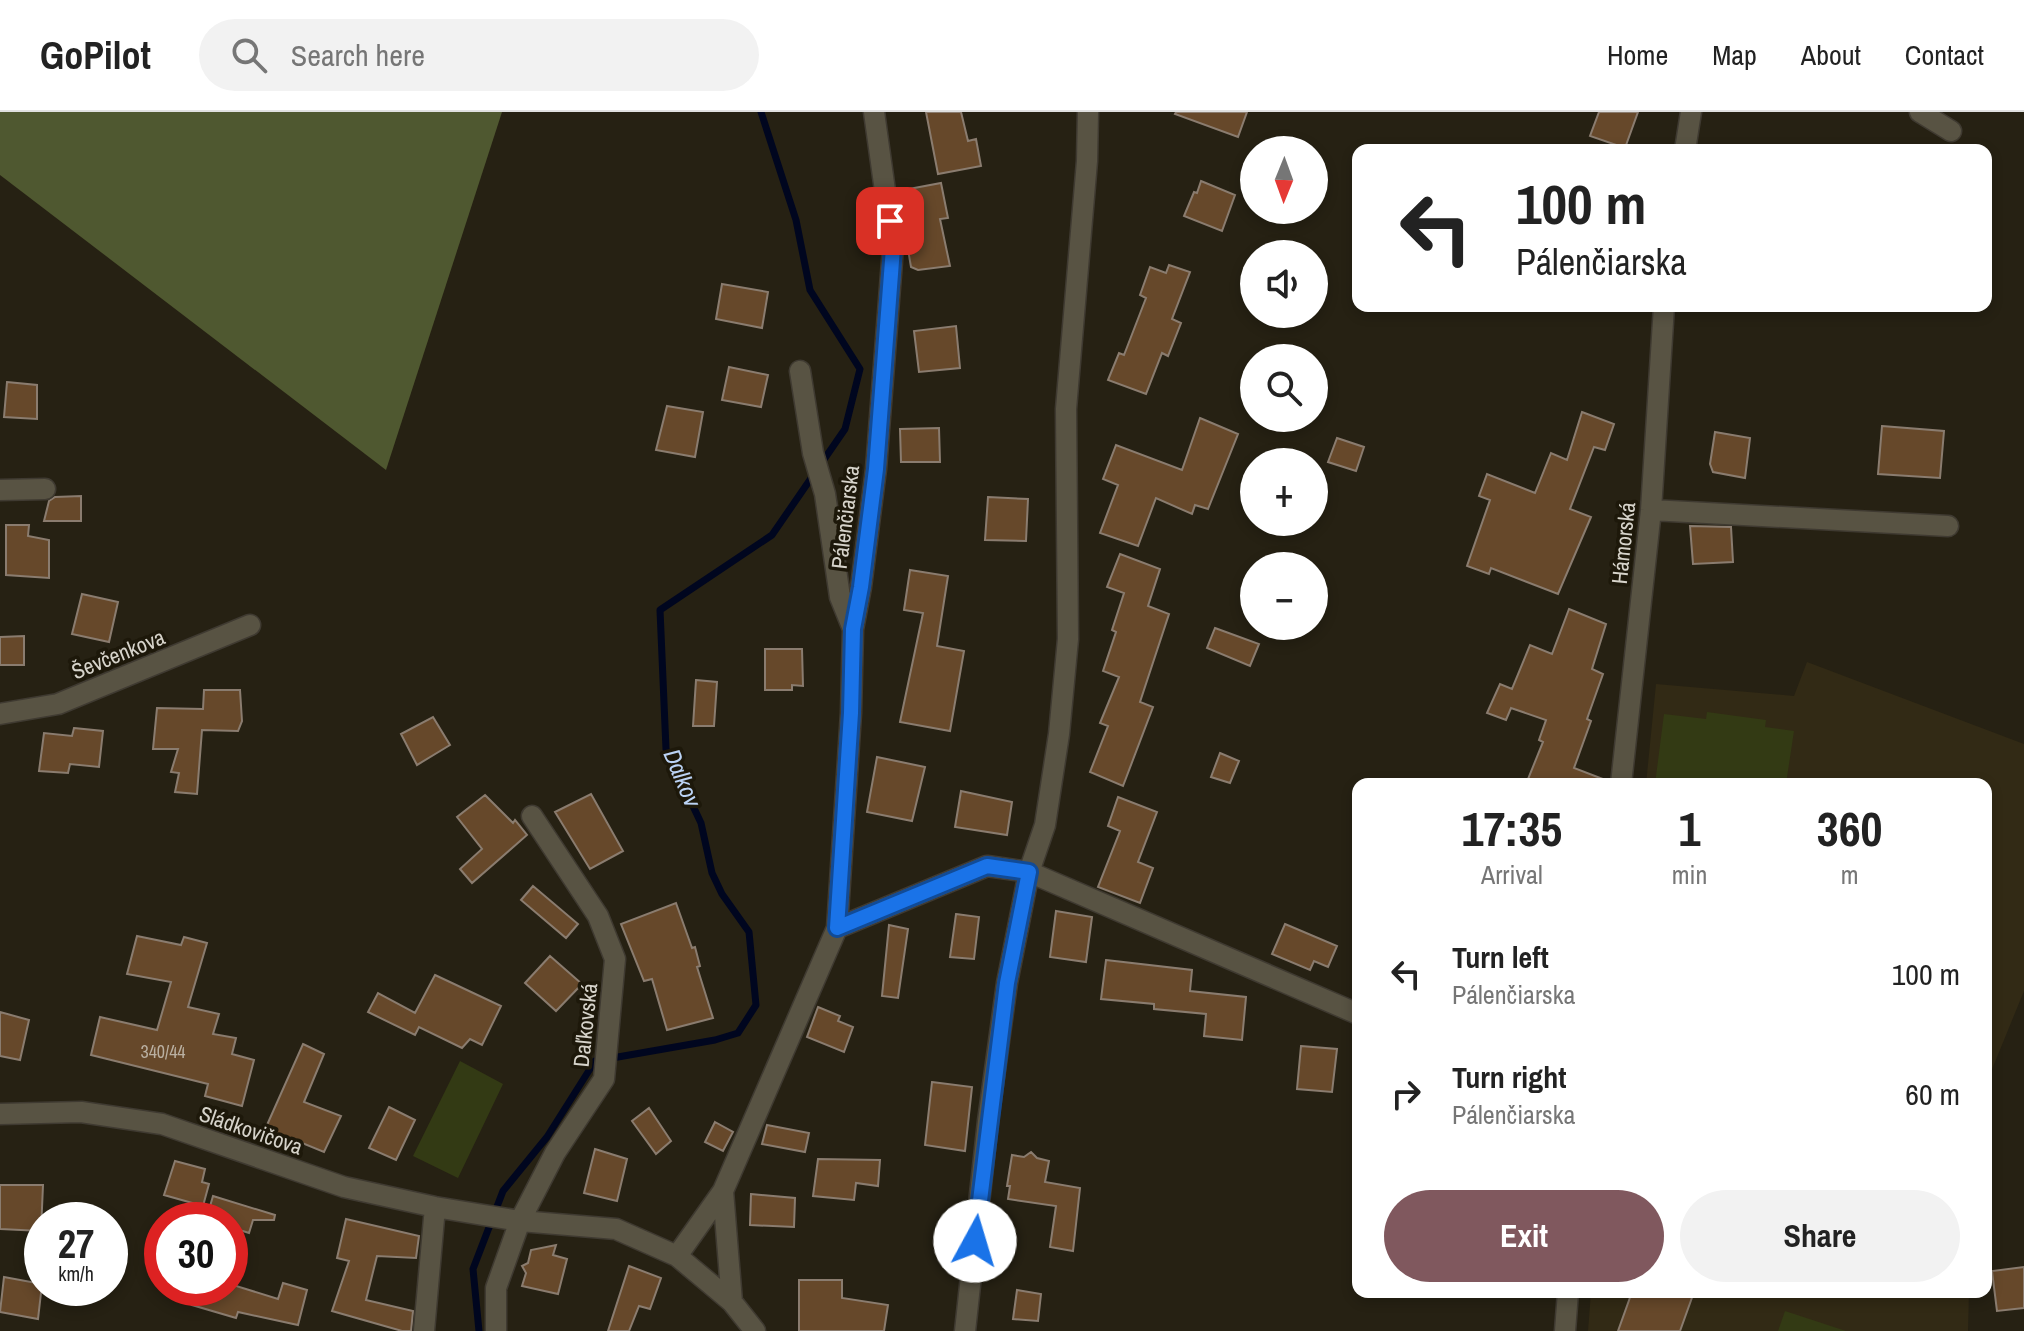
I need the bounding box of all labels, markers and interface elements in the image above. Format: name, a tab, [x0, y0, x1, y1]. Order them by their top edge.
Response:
search box	[199, 19, 759, 91]
text: GoPilot	[40, 30, 151, 81]
icon: search	[227, 33, 271, 77]
text: Search here	[291, 35, 425, 75]
text: Home	[1607, 36, 1668, 74]
text: Map	[1712, 36, 1757, 74]
text: About	[1801, 36, 1861, 74]
text: Contact	[1905, 36, 1984, 74]
north arrow	[1240, 136, 1328, 224]
map controls	[1240, 136, 1328, 640]
text: 100 m	[1516, 166, 1646, 241]
icon: left	[1384, 176, 1488, 280]
pin	[856, 187, 924, 255]
icon: arrive	[868, 199, 912, 243]
text: Pálenčiarska	[1516, 238, 1687, 286]
button: sound	[1240, 240, 1328, 328]
button: search	[1240, 344, 1328, 432]
button: +	[1240, 448, 1328, 536]
street label: Pálenčiarska	[824, 463, 866, 571]
street label: Hámorská	[1604, 501, 1642, 585]
button: −	[1240, 552, 1328, 640]
street label: Ševčenkova	[67, 622, 169, 686]
water label: Dalkov	[656, 744, 710, 813]
text: 17:35	[1462, 796, 1562, 861]
text: 1	[1679, 796, 1700, 861]
text: 360	[1817, 796, 1882, 861]
text: Arrival	[1481, 857, 1543, 892]
text: min	[1672, 857, 1707, 892]
text: m	[1841, 857, 1859, 892]
text: Turn left	[1452, 937, 1549, 977]
icon: left	[1384, 952, 1428, 996]
text: 100 m	[1892, 954, 1960, 994]
text: Pálenčiarska	[1452, 977, 1575, 1012]
street label: Daľkovská	[566, 982, 604, 1068]
house number: 340/44	[140, 1039, 186, 1064]
text: Turn right	[1452, 1057, 1566, 1097]
icon: right	[1384, 1072, 1428, 1116]
text: 60 m	[1905, 1074, 1960, 1114]
text: Pálenčiarska	[1452, 1097, 1575, 1132]
street label: Sládkovičova	[195, 1098, 307, 1162]
button: Exit	[1384, 1190, 1664, 1282]
button: Share	[1680, 1190, 1960, 1282]
position arrow	[933, 1199, 1017, 1283]
speed limit sign: 30	[144, 1202, 248, 1306]
text: 27	[58, 1217, 94, 1270]
text: km/h	[58, 1260, 94, 1287]

